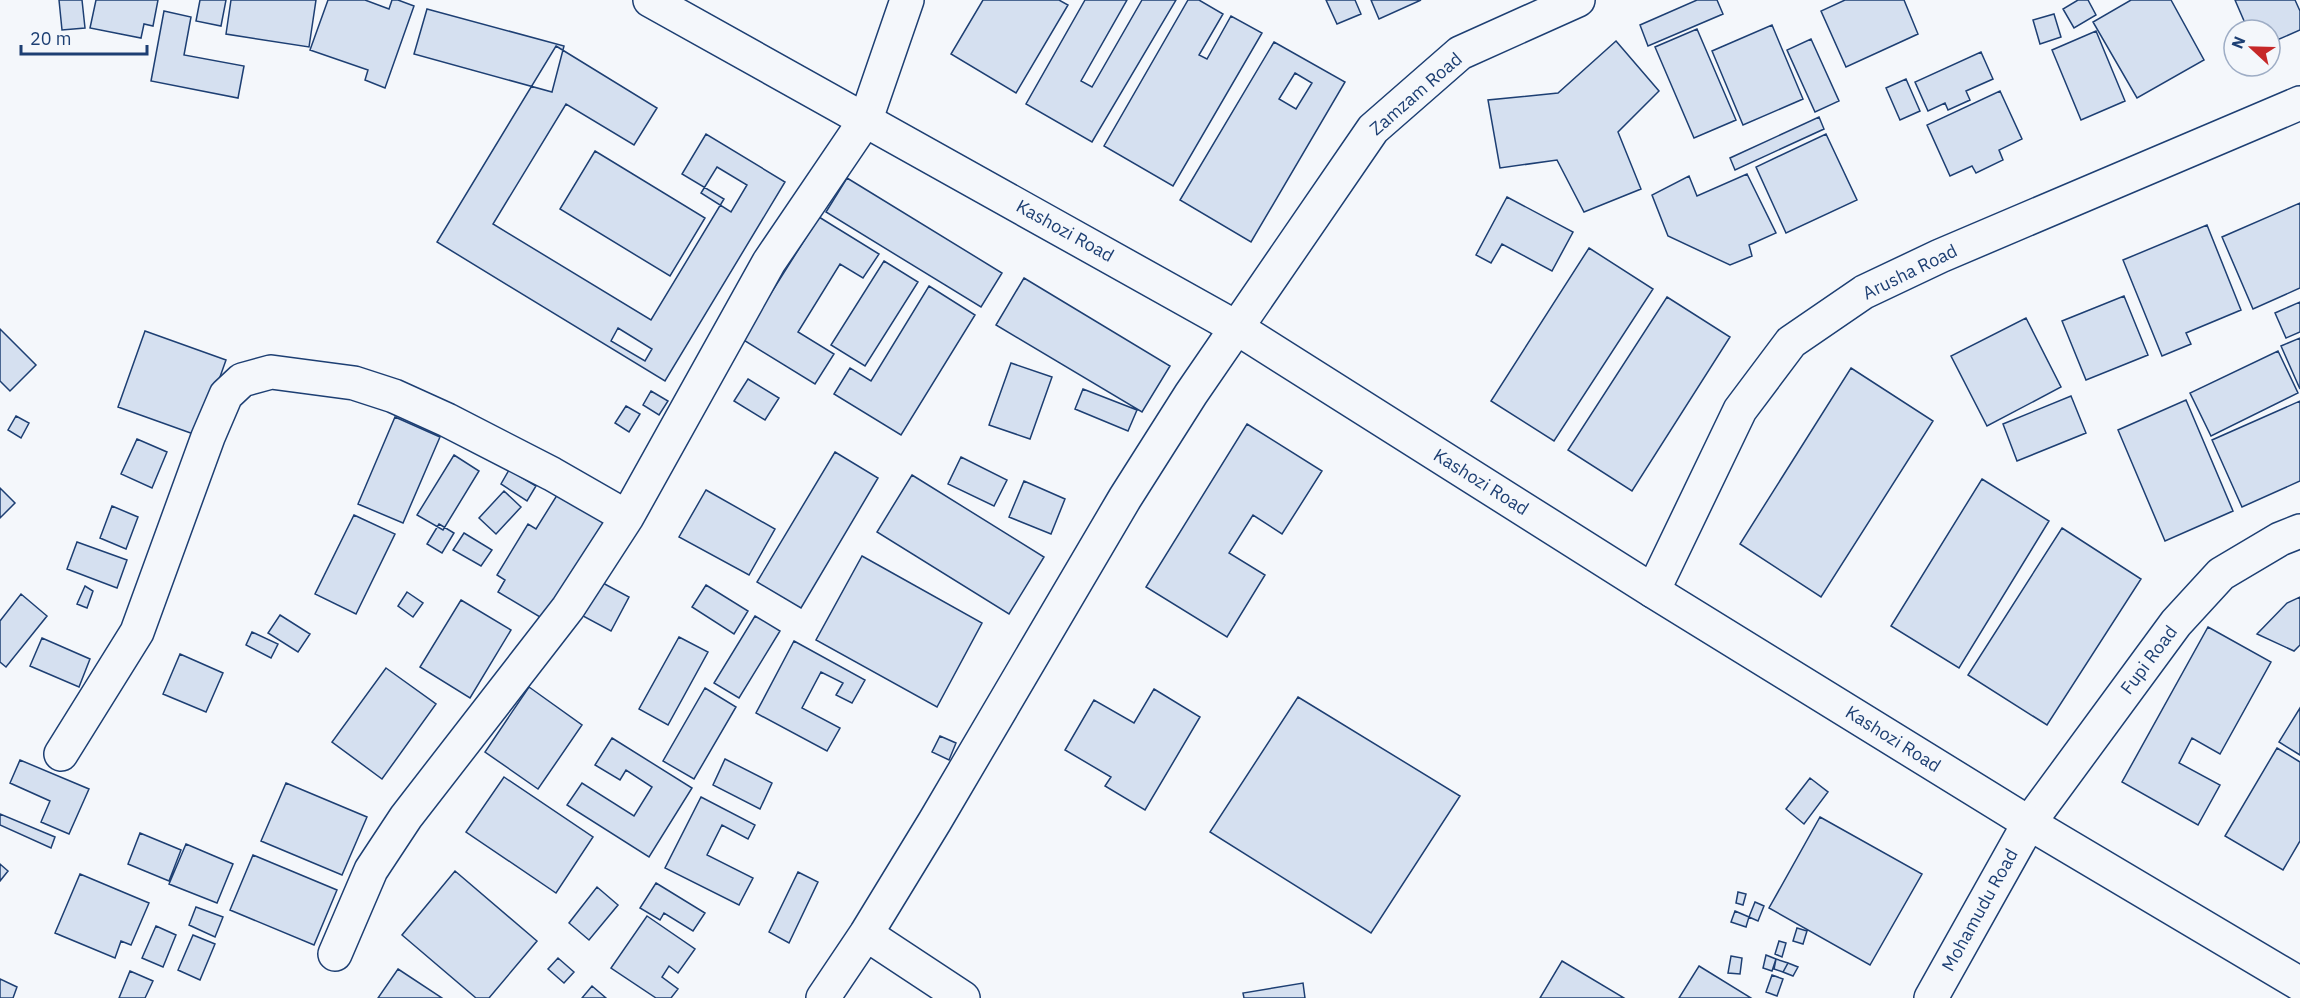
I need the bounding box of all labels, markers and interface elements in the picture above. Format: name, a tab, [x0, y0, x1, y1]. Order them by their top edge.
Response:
scale bar	[21, 18, 147, 56]
north arrow	[2222, 18, 2282, 78]
text: 20 m	[30, 27, 72, 50]
text: N	[2227, 33, 2250, 52]
street label: Zamzam Road	[1365, 47, 1467, 140]
street label: Kashozi Road	[1012, 194, 1118, 267]
street label: Arusha Road	[1859, 239, 1961, 304]
street label: Kashozi Road	[1429, 443, 1533, 520]
street label: Fupi Road	[2115, 621, 2182, 699]
street label: Kashozi Road	[1841, 700, 1945, 777]
street label: Mohamudu Road	[1936, 844, 2023, 975]

